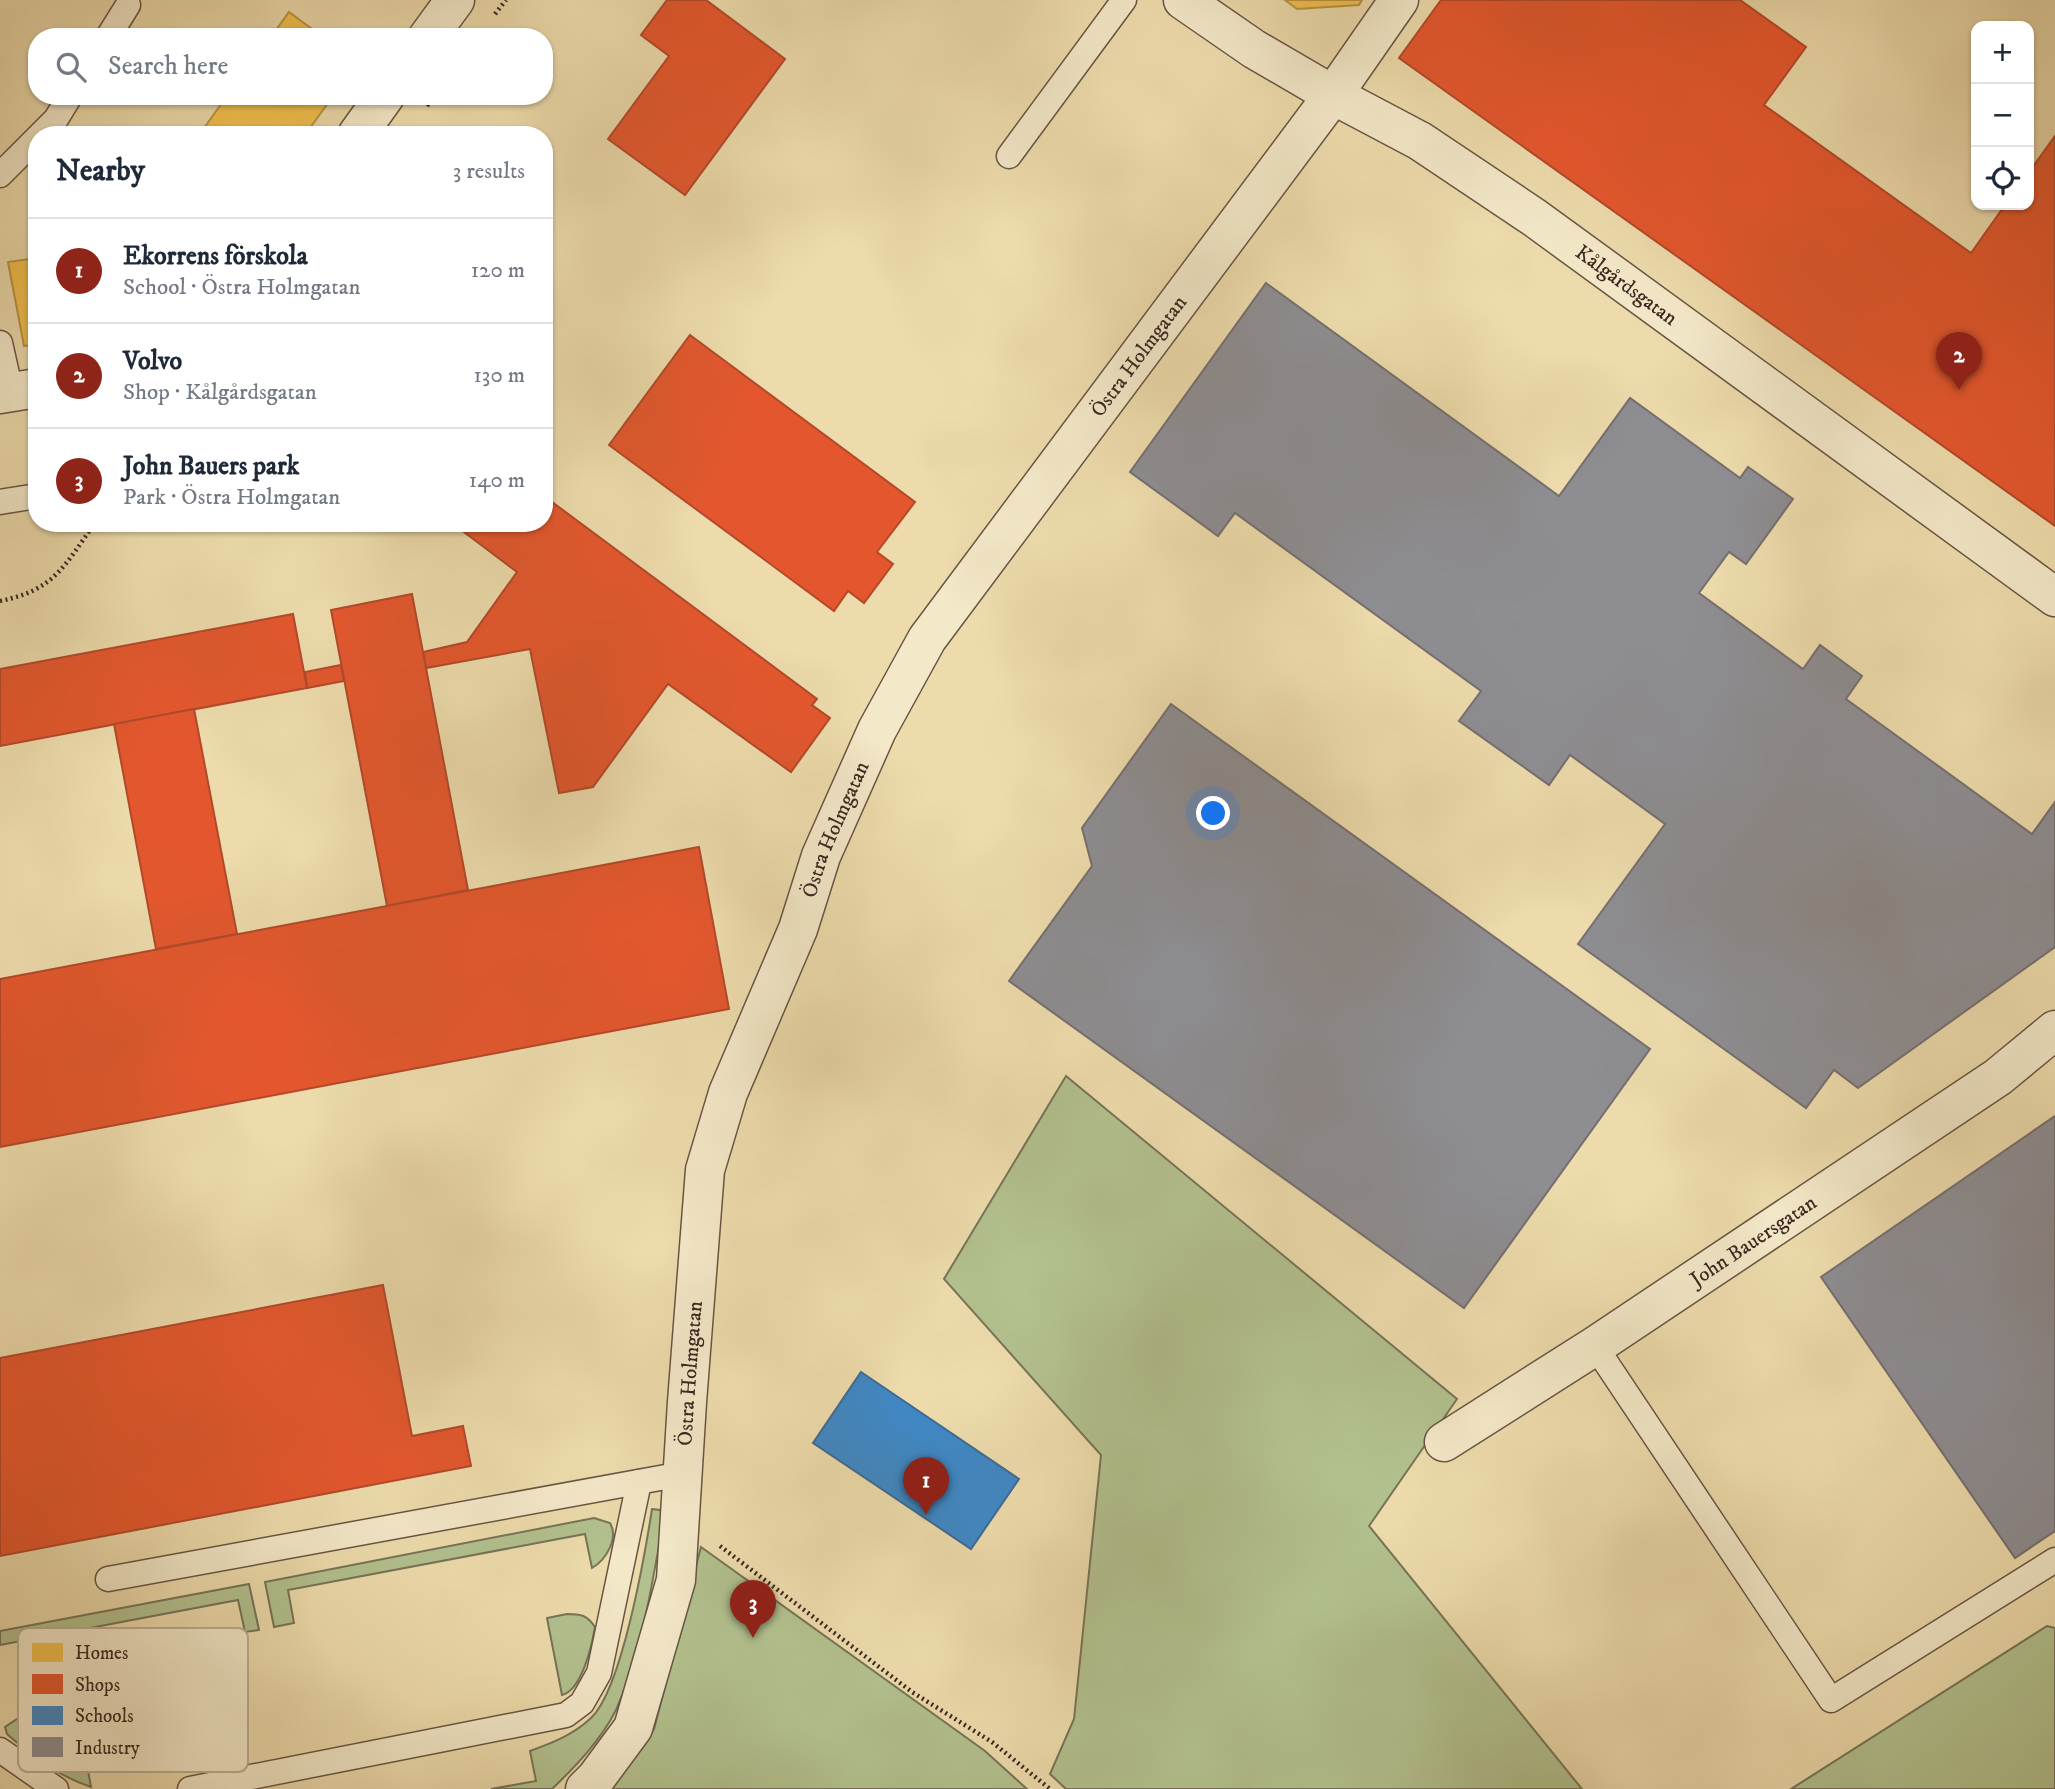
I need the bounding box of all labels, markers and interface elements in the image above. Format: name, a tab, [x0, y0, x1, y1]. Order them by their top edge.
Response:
map controls	[1971, 21, 2034, 210]
button: +	[1971, 21, 2034, 84]
search box	[28, 28, 553, 105]
icon: search	[52, 48, 90, 86]
text: Search here	[108, 50, 228, 83]
button: −	[1971, 84, 2034, 147]
button: locate	[1971, 147, 2034, 210]
text: Nearby	[56, 153, 145, 190]
text: 3 results	[453, 157, 525, 186]
text: Ekorrens förskola	[123, 240, 308, 273]
street label: Kålgårdsgatan	[1570, 240, 1682, 332]
text: 1	[75, 256, 83, 285]
text: 120 m	[471, 256, 525, 285]
text: School · Östra Holmgatan	[123, 273, 361, 302]
street label: Östra Holmgatan	[1084, 291, 1193, 423]
pin: 2	[1936, 332, 1982, 390]
text: Volvo	[123, 345, 182, 378]
text: 2	[73, 361, 85, 390]
text: 130 m	[473, 361, 525, 390]
text: Shop · Kålgårdsgatan	[123, 378, 317, 407]
text: John Bauers park	[123, 450, 299, 483]
text: 3	[75, 466, 83, 495]
text: 140 m	[469, 466, 525, 495]
text: Park · Östra Holmgatan	[123, 483, 340, 512]
street label: Östra Holmgatan	[796, 757, 875, 901]
your location	[1196, 796, 1230, 830]
street label: John Bauersgatan	[1684, 1190, 1822, 1294]
street label: Östra Holmgatan	[671, 1300, 709, 1447]
pin: 1	[903, 1457, 949, 1515]
pin: 3	[730, 1580, 776, 1638]
legend	[18, 1628, 248, 1772]
text: Homes	[75, 1642, 128, 1665]
text: Shops	[75, 1674, 120, 1697]
text: Schools	[75, 1705, 134, 1728]
text: Industry	[75, 1737, 141, 1760]

